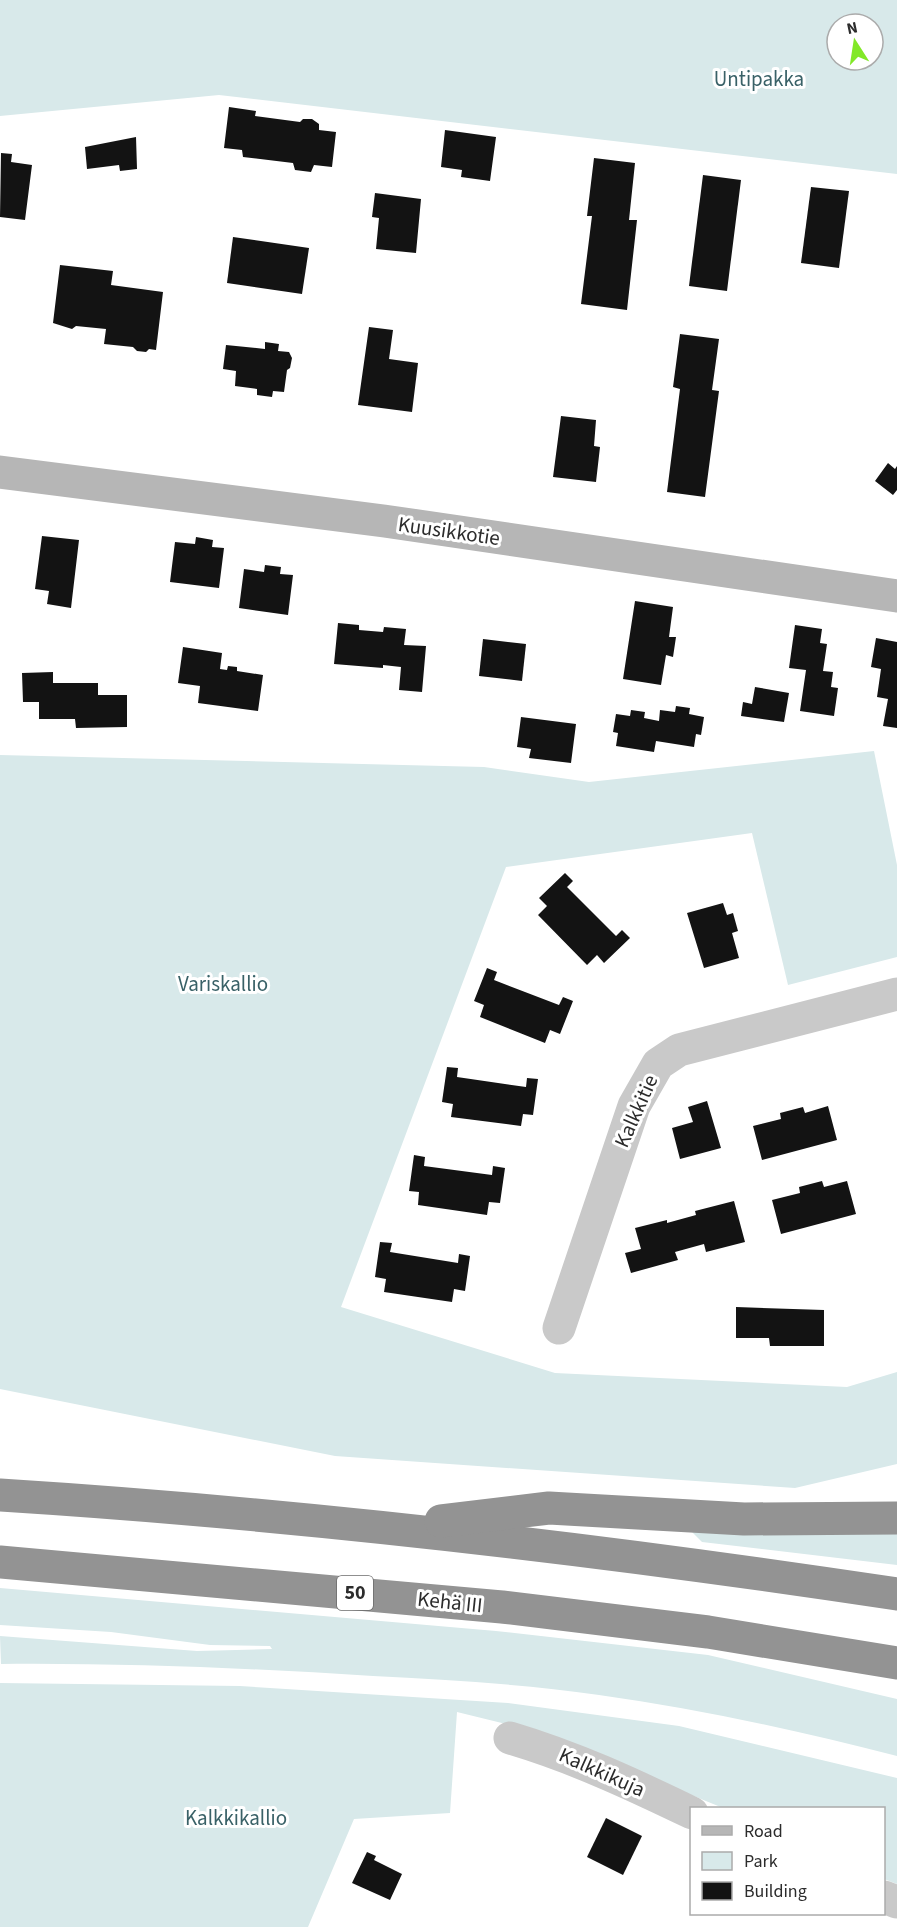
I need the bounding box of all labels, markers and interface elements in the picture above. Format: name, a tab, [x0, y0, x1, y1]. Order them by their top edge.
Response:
north arrow	[825, 12, 885, 72]
text: N	[845, 16, 860, 40]
park label: Untipakka	[714, 64, 804, 94]
street label: Kuusikkotie	[396, 509, 502, 553]
park label: Variskallio	[178, 969, 268, 999]
street label: Kalkkitie	[607, 1070, 665, 1152]
road number: 50	[337, 1576, 373, 1610]
street label: Kehä III	[416, 1584, 484, 1620]
street label: Kalkkikuja	[554, 1740, 650, 1804]
park label: Kalkkikallio	[185, 1803, 287, 1833]
legend	[690, 1807, 885, 1915]
text: Road	[744, 1819, 783, 1844]
text: Park	[744, 1849, 778, 1874]
text: Building	[744, 1879, 807, 1904]

